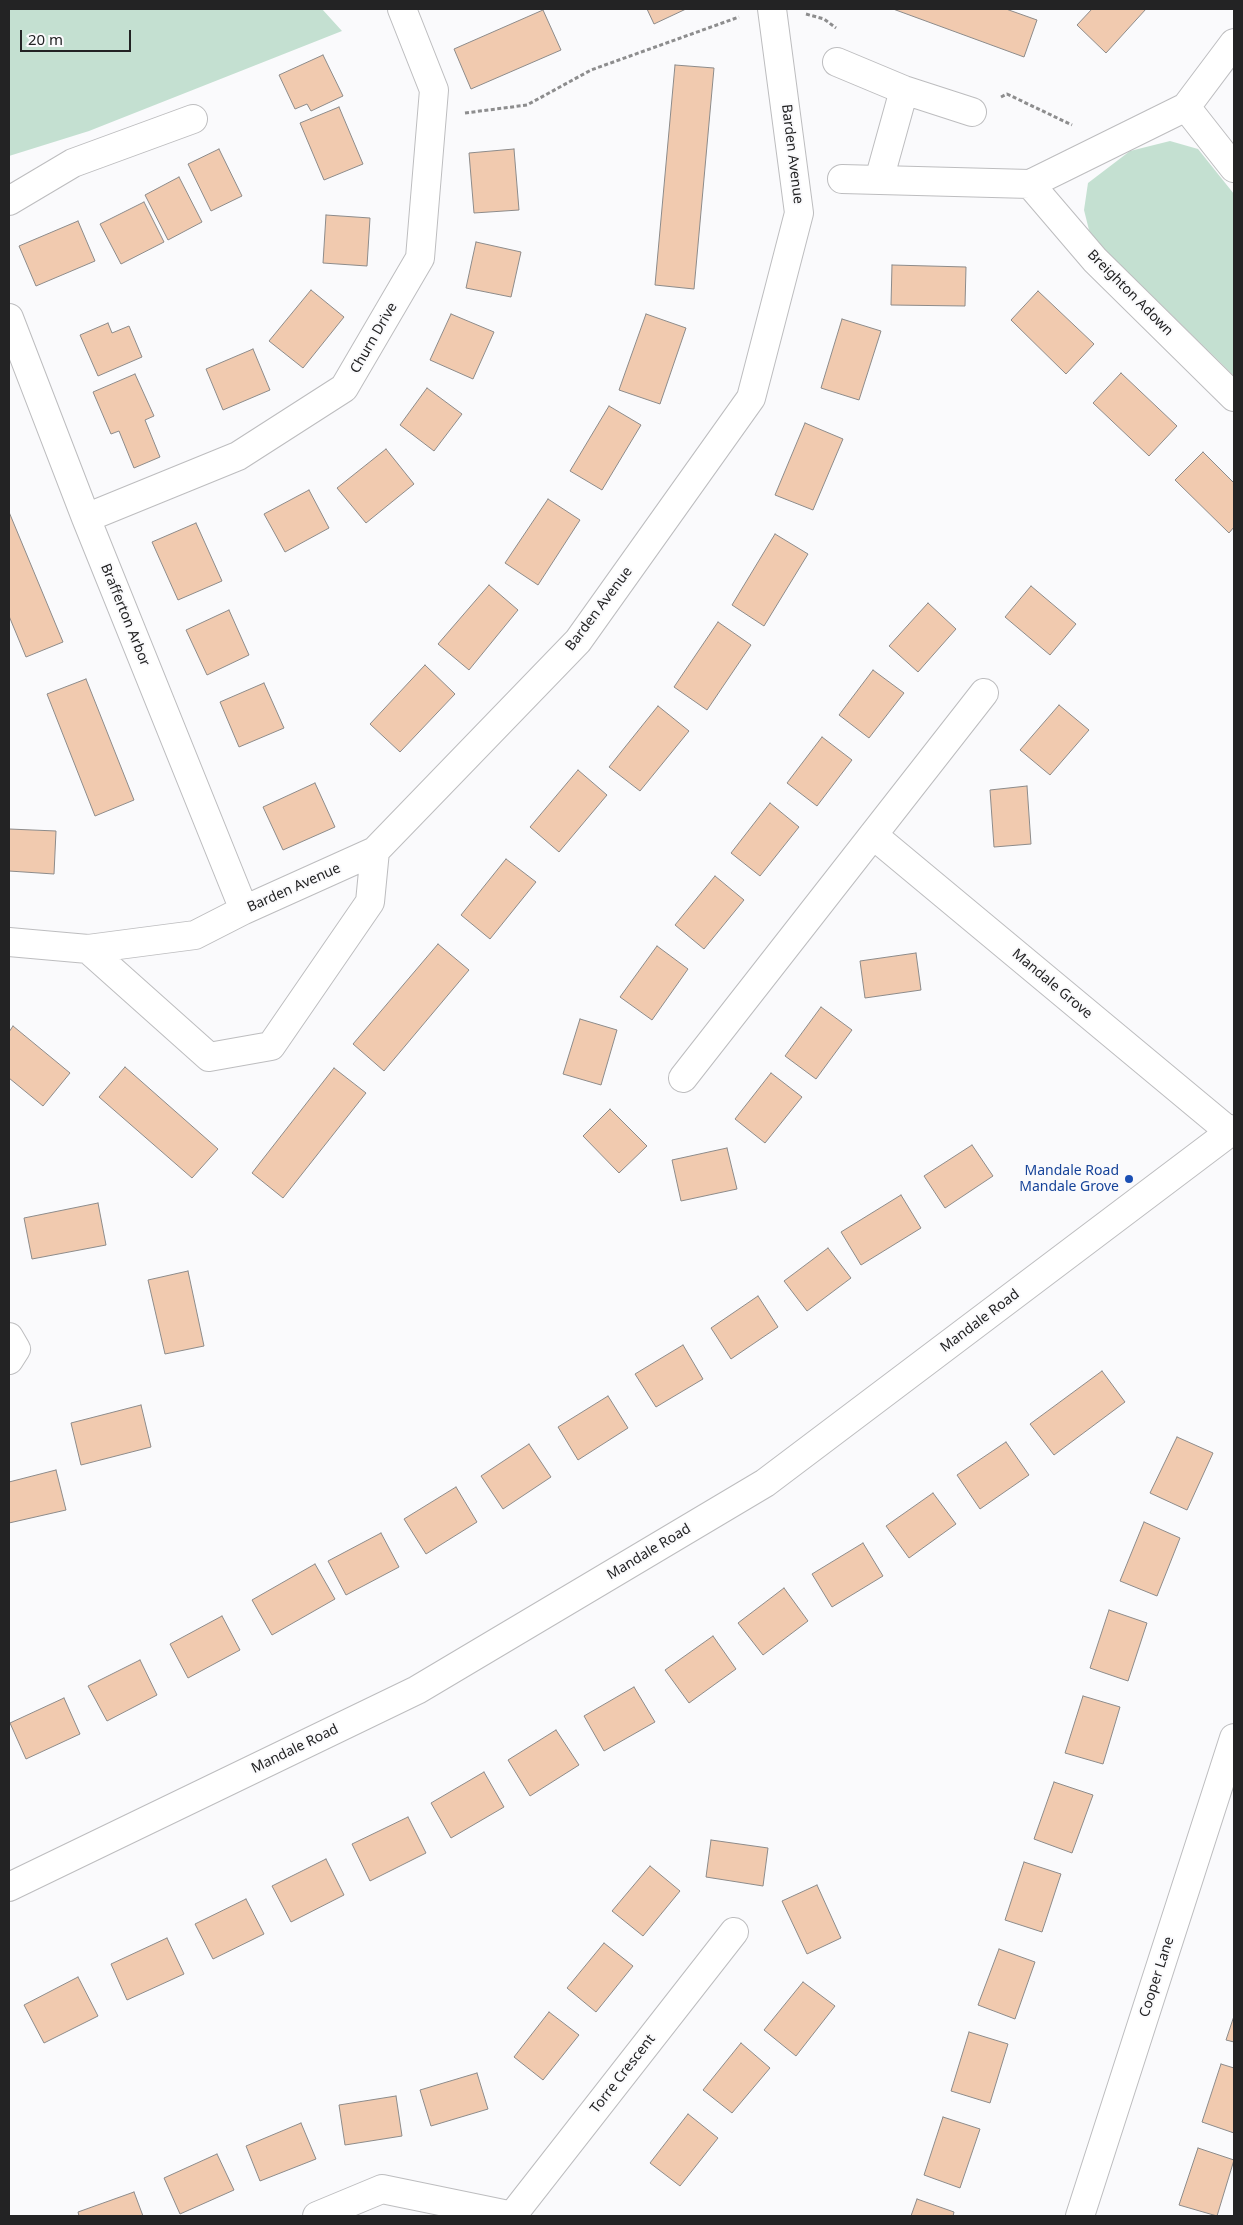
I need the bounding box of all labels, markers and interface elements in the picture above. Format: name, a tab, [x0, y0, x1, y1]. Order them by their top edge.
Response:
scale bar	[22, 20, 134, 52]
text: 20 m	[28, 29, 63, 49]
street label: Barden Avenue	[778, 103, 806, 205]
street label: Breighton Adown	[1084, 247, 1176, 339]
street label: Churn Drive	[347, 300, 401, 376]
street label: Brafferton Arbor	[97, 561, 153, 669]
street label: Barden Avenue	[562, 564, 636, 654]
street label: Barden Avenue	[245, 860, 343, 916]
street label: Mandale Grove	[1008, 946, 1096, 1022]
place label: Mandale Road Mandale Grove	[1019, 1163, 1119, 1196]
marker: Mandale Road Mandale Grove	[1123, 1173, 1135, 1185]
street label: Mandale Road	[937, 1286, 1023, 1356]
street label: Mandale Road	[604, 1520, 694, 1584]
street label: Mandale Road	[249, 1721, 341, 1777]
street label: Cooper Lane	[1136, 1935, 1178, 2019]
street label: Torre Crescent	[587, 2031, 659, 2117]

